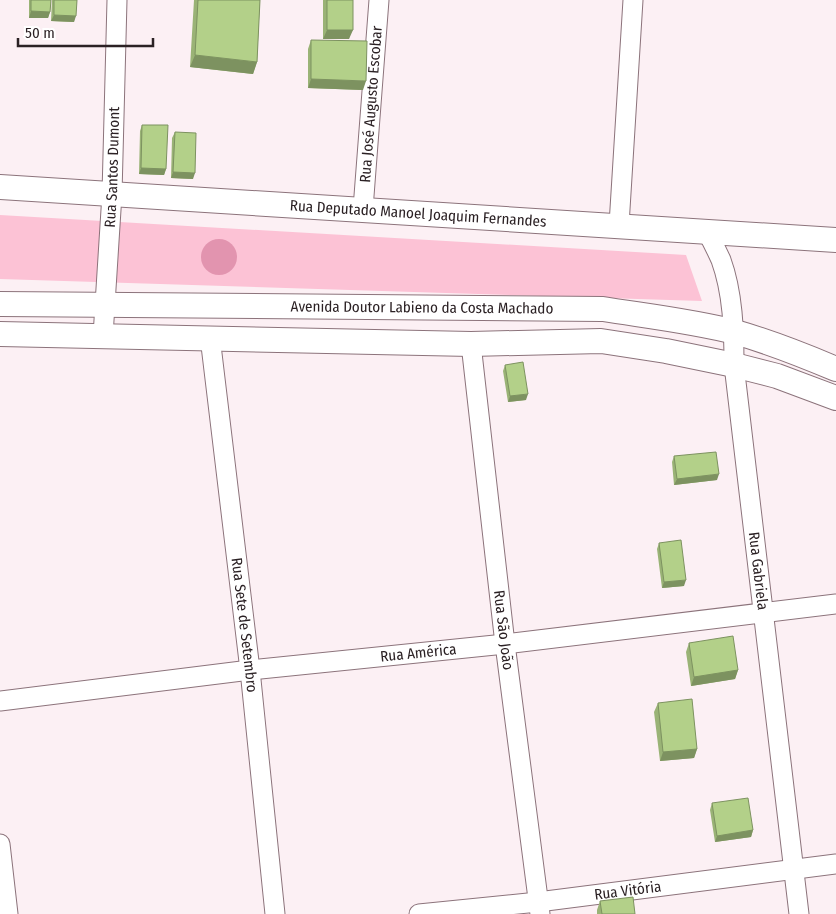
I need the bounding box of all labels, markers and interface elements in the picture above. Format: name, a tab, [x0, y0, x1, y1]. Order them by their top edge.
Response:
scale bar	[18, 15, 152, 47]
text: 50 m	[25, 24, 55, 42]
street label: Rua José Augusto Escobar	[356, 24, 386, 183]
street label: Rua Santos Dumont	[101, 106, 123, 228]
street label: Rua Deputado Manoel Joaquim Fernandes	[289, 196, 547, 231]
street label: Avenida Doutor Labieno da Costa Machado	[291, 297, 554, 318]
street label: Rua Gabriela	[745, 531, 772, 611]
street label: Rua Sete de Setembro	[228, 556, 261, 693]
street label: Rua São João	[490, 589, 517, 671]
street label: Rua América	[379, 640, 457, 666]
street label: Rua Vitória	[593, 877, 662, 904]

